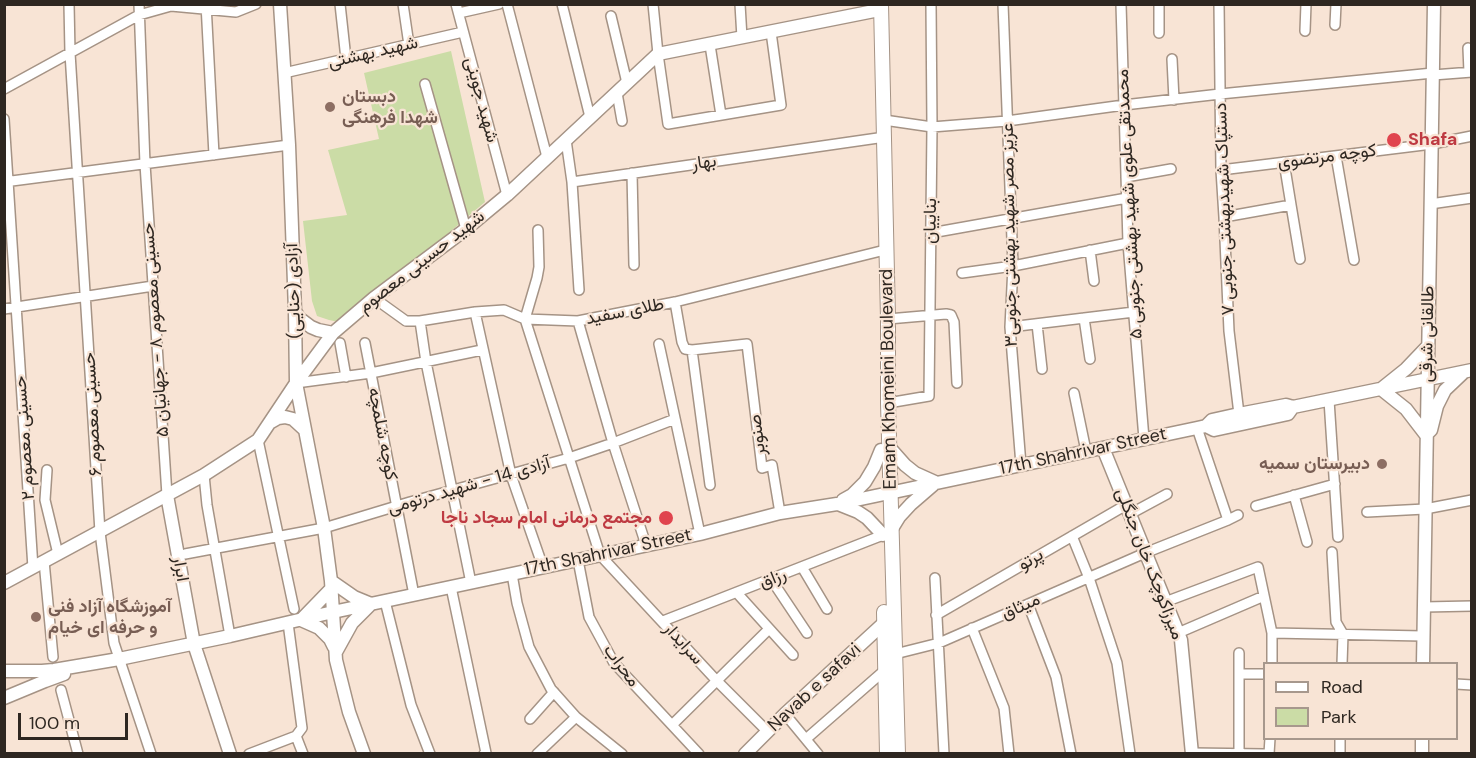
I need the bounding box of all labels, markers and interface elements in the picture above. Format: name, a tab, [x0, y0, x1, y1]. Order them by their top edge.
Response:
street label: شهید بهشتی	[326, 32, 420, 74]
street label: شهید جوینی	[459, 55, 503, 145]
street label: محمدتقی علوی شهید بهشتی جنوبی ۵	[1112, 68, 1148, 340]
place label: دبستان شهدا فرهنگی	[342, 86, 438, 128]
marker: دبستان شهدا فرهنگی	[323, 100, 337, 114]
street label: دستپاک شهیدبهشتی جنوبی ۷	[1210, 102, 1240, 316]
street label: عزیز مصر شهید بهشتی جنوبی۳	[997, 123, 1023, 347]
place label: Shafa	[1408, 129, 1457, 151]
marker: Shafa	[1385, 131, 1403, 149]
street label: کوچه مرتضوی	[1276, 140, 1378, 174]
street label: بهار	[690, 151, 718, 175]
street label: بناییان	[920, 198, 942, 244]
street label: شهید حسینی معصوم	[354, 206, 490, 318]
street label: حسینی معصوم ۸ - جهانیان ۵	[138, 222, 174, 438]
street label: آزادی (حنایی)	[282, 243, 306, 339]
street label: Emam Khomeini Boulevard	[876, 269, 902, 489]
street label: طالقانی شرقی	[1416, 285, 1440, 383]
street label: طلای سفید	[584, 294, 666, 330]
street label: حسینی معصوم ۶	[79, 352, 107, 476]
street label: حسینی معصوم ۲	[10, 375, 40, 501]
street label: کوچه شلمچه	[362, 386, 402, 482]
street label: صنوبر	[745, 413, 771, 457]
street label: 17th Shahrivar Street	[997, 424, 1169, 480]
street label: آزادی 14 - شهید درتومی	[385, 452, 553, 520]
place label: دبیرستان سمیه	[1259, 453, 1370, 475]
marker: دبیرستان سمیه	[1375, 457, 1389, 471]
street label: میرزاکوچک خان جنگلی	[1110, 485, 1188, 643]
place label: مجتمع درمانی امام سجاد ناجا	[441, 507, 652, 529]
marker: مجتمع درمانی امام سجاد ناجا	[657, 509, 675, 527]
street label: 17th Shahrivar Street	[522, 525, 694, 581]
street label: پرتو	[1015, 544, 1047, 576]
street label: ابرار	[167, 555, 193, 583]
street label: رزاق	[756, 564, 790, 594]
street label: میثاق	[998, 589, 1044, 625]
place label: آموزشگاه آزاد فنی و حرفه ای خیام	[48, 596, 171, 638]
marker: آموزشگاه آزاد فنی و حرفه ای خیام	[29, 610, 43, 624]
street label: سرایدار	[658, 618, 708, 670]
street label: Navab e safavi	[764, 639, 866, 737]
street label: محراب	[598, 641, 644, 691]
legend	[1263, 662, 1458, 740]
text: Road	[1321, 675, 1363, 699]
scale bar	[21, 701, 130, 739]
text: Park	[1321, 705, 1357, 729]
text: 100 m	[29, 711, 80, 735]

